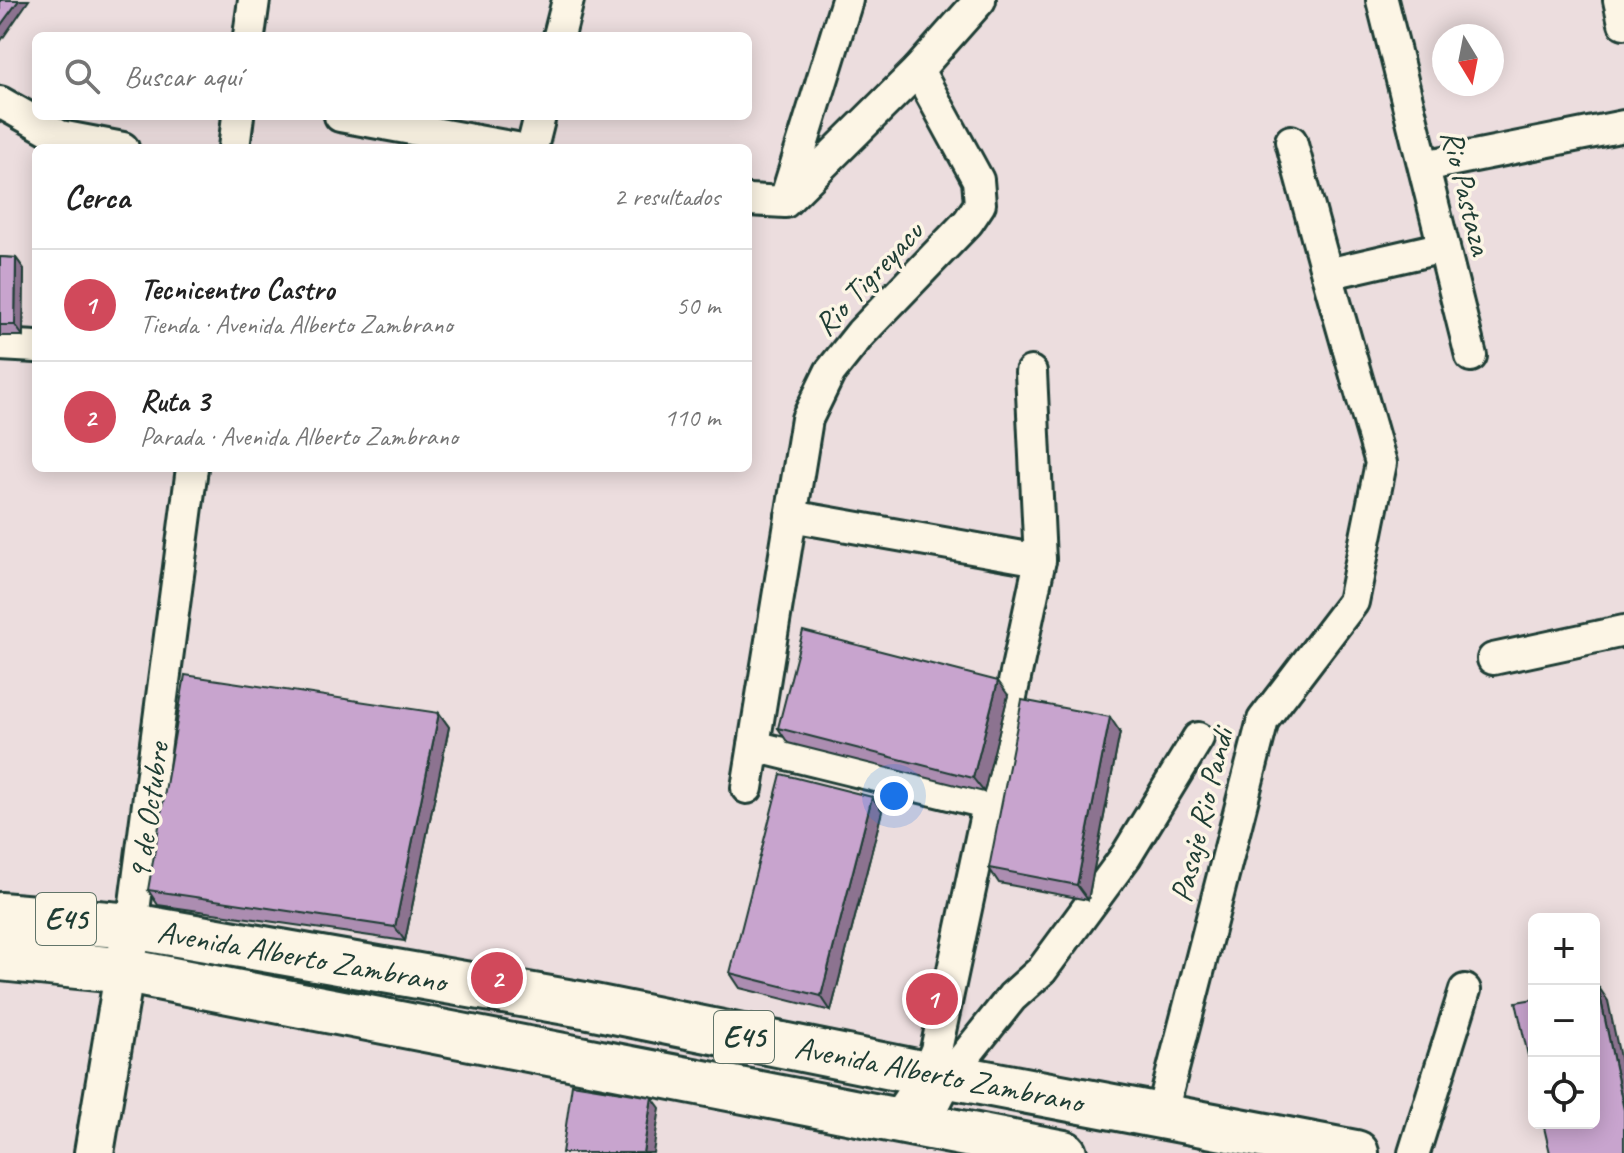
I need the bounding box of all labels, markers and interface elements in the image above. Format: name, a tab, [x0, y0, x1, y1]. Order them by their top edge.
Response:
north arrow	[1432, 24, 1504, 96]
search box	[32, 32, 752, 120]
icon: search	[60, 54, 104, 98]
text: Buscar aquí	[124, 57, 242, 95]
street label: Rio Pastaza	[1431, 125, 1502, 261]
text: Cerca	[64, 175, 130, 218]
text: 2 resultados	[614, 180, 720, 213]
street label: Rio Tigreyacu	[805, 210, 934, 345]
text: Tecnicentro Castro	[140, 270, 334, 308]
text: 1	[84, 289, 96, 322]
text: 50 m	[676, 289, 720, 322]
text: Tienda · Avenida Alberto Zambrano	[140, 308, 453, 341]
text: Ruta 3	[140, 382, 210, 420]
text: 2	[84, 401, 96, 434]
text: 110 m	[664, 401, 720, 434]
text: Parada · Avenida Alberto Zambrano	[140, 420, 458, 453]
street label: Pasaje Rio Pandi	[1160, 720, 1244, 906]
street label: 9 de Octubre	[119, 737, 179, 882]
your location	[874, 776, 914, 816]
road number: E45	[36, 893, 96, 945]
street label: Avenida Alberto Zambrano	[155, 911, 453, 1003]
map controls	[1528, 913, 1600, 1129]
button: +	[1528, 913, 1600, 985]
pin: 2	[471, 948, 523, 1008]
pin: 1	[906, 969, 958, 1029]
button: −	[1528, 985, 1600, 1057]
road number: E45	[714, 1011, 774, 1063]
street label: Avenida Alberto Zambrano	[792, 1027, 1090, 1123]
button: locate	[1528, 1057, 1600, 1129]

